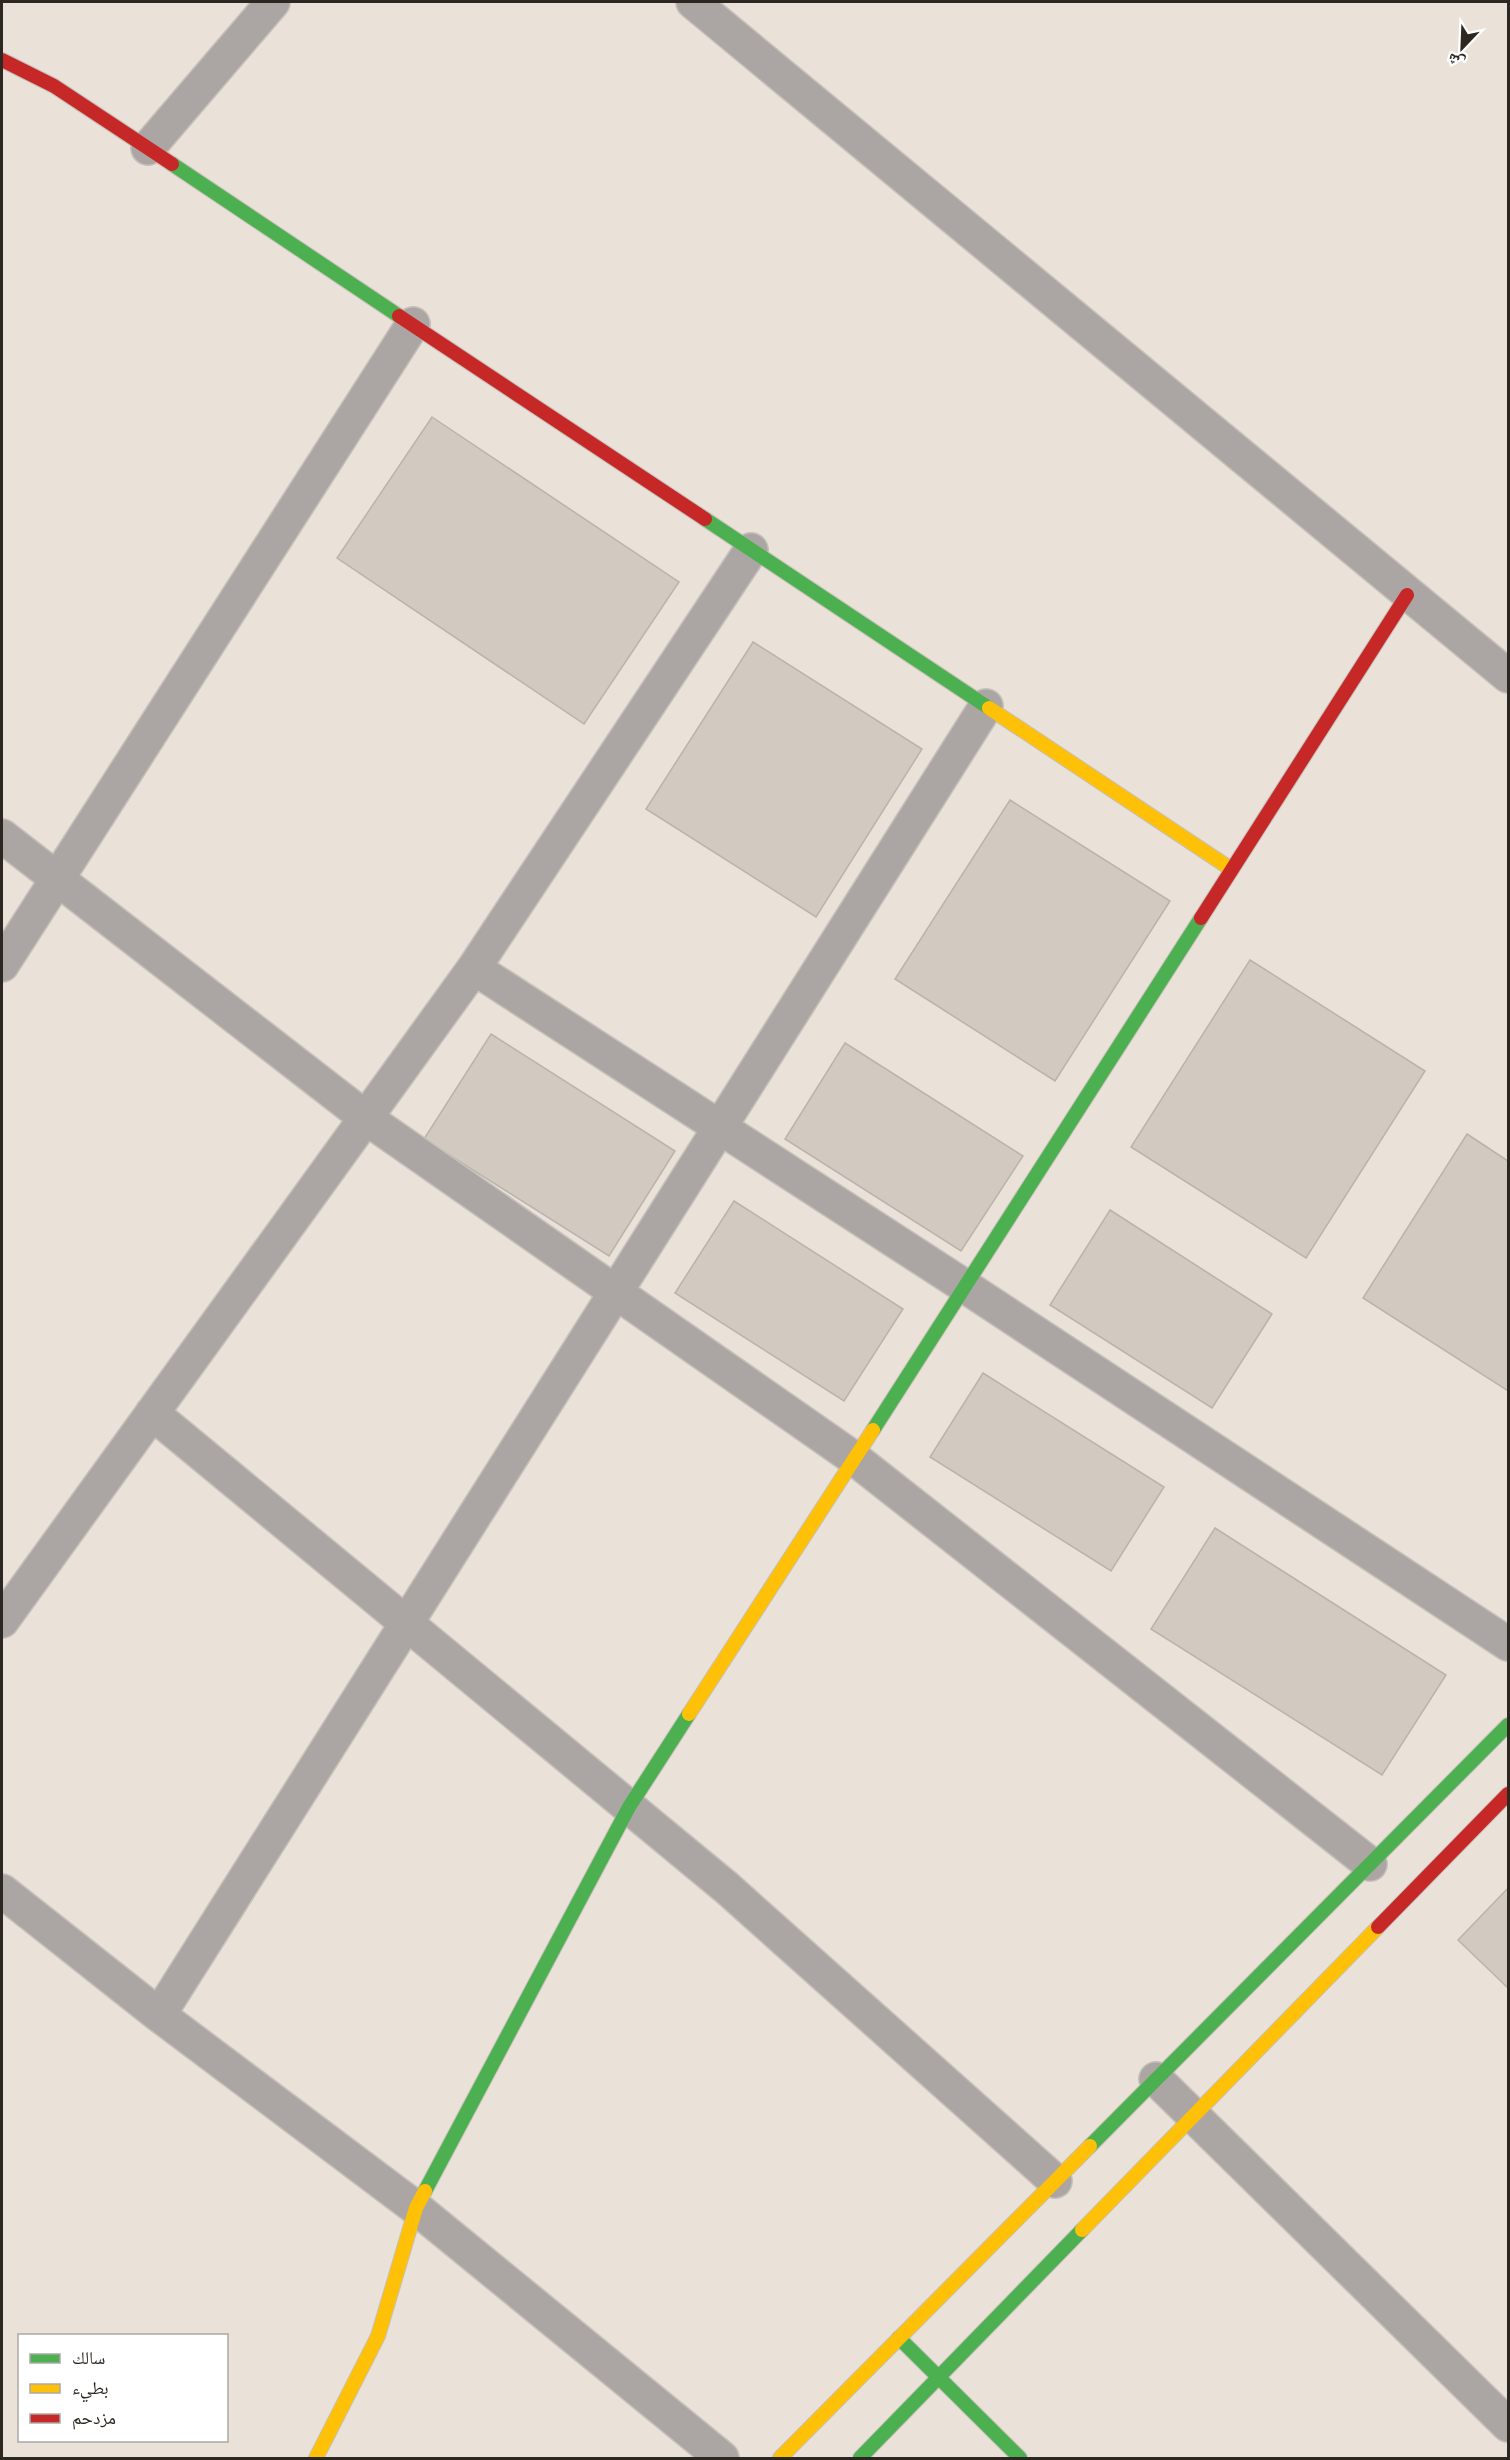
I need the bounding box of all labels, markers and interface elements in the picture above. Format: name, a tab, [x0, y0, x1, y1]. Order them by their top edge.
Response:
north arrow	[1432, 18, 1492, 78]
text: ش	[1444, 48, 1468, 75]
legend	[18, 2334, 228, 2442]
text: سالك	[72, 2345, 105, 2370]
text: بطيء	[72, 2375, 109, 2403]
text: مزدحم	[72, 2405, 116, 2430]

